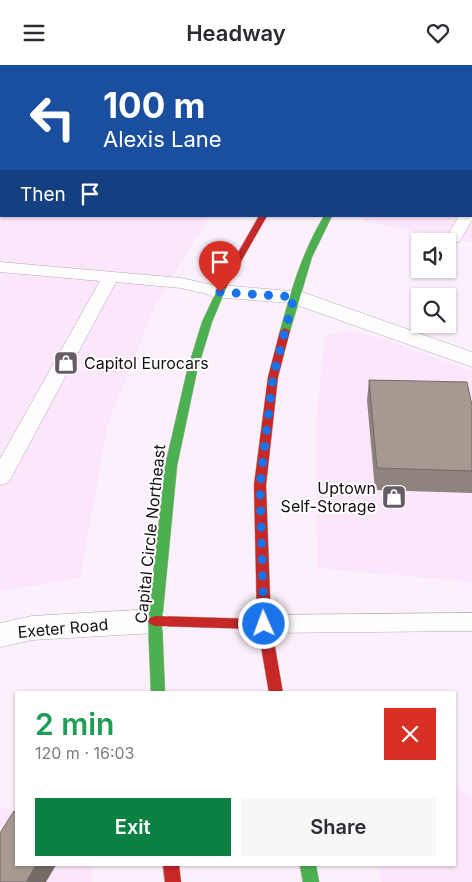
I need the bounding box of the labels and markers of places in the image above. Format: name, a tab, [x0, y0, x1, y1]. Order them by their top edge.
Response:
pin	[199, 241, 241, 292]
shop icon: Capitol Eurocars	[53, 350, 79, 376]
place label: Capitol Eurocars	[84, 353, 209, 373]
place label: Uptown Self-Storage	[281, 478, 376, 516]
shop icon: Uptown Self-Storage	[381, 484, 407, 510]

